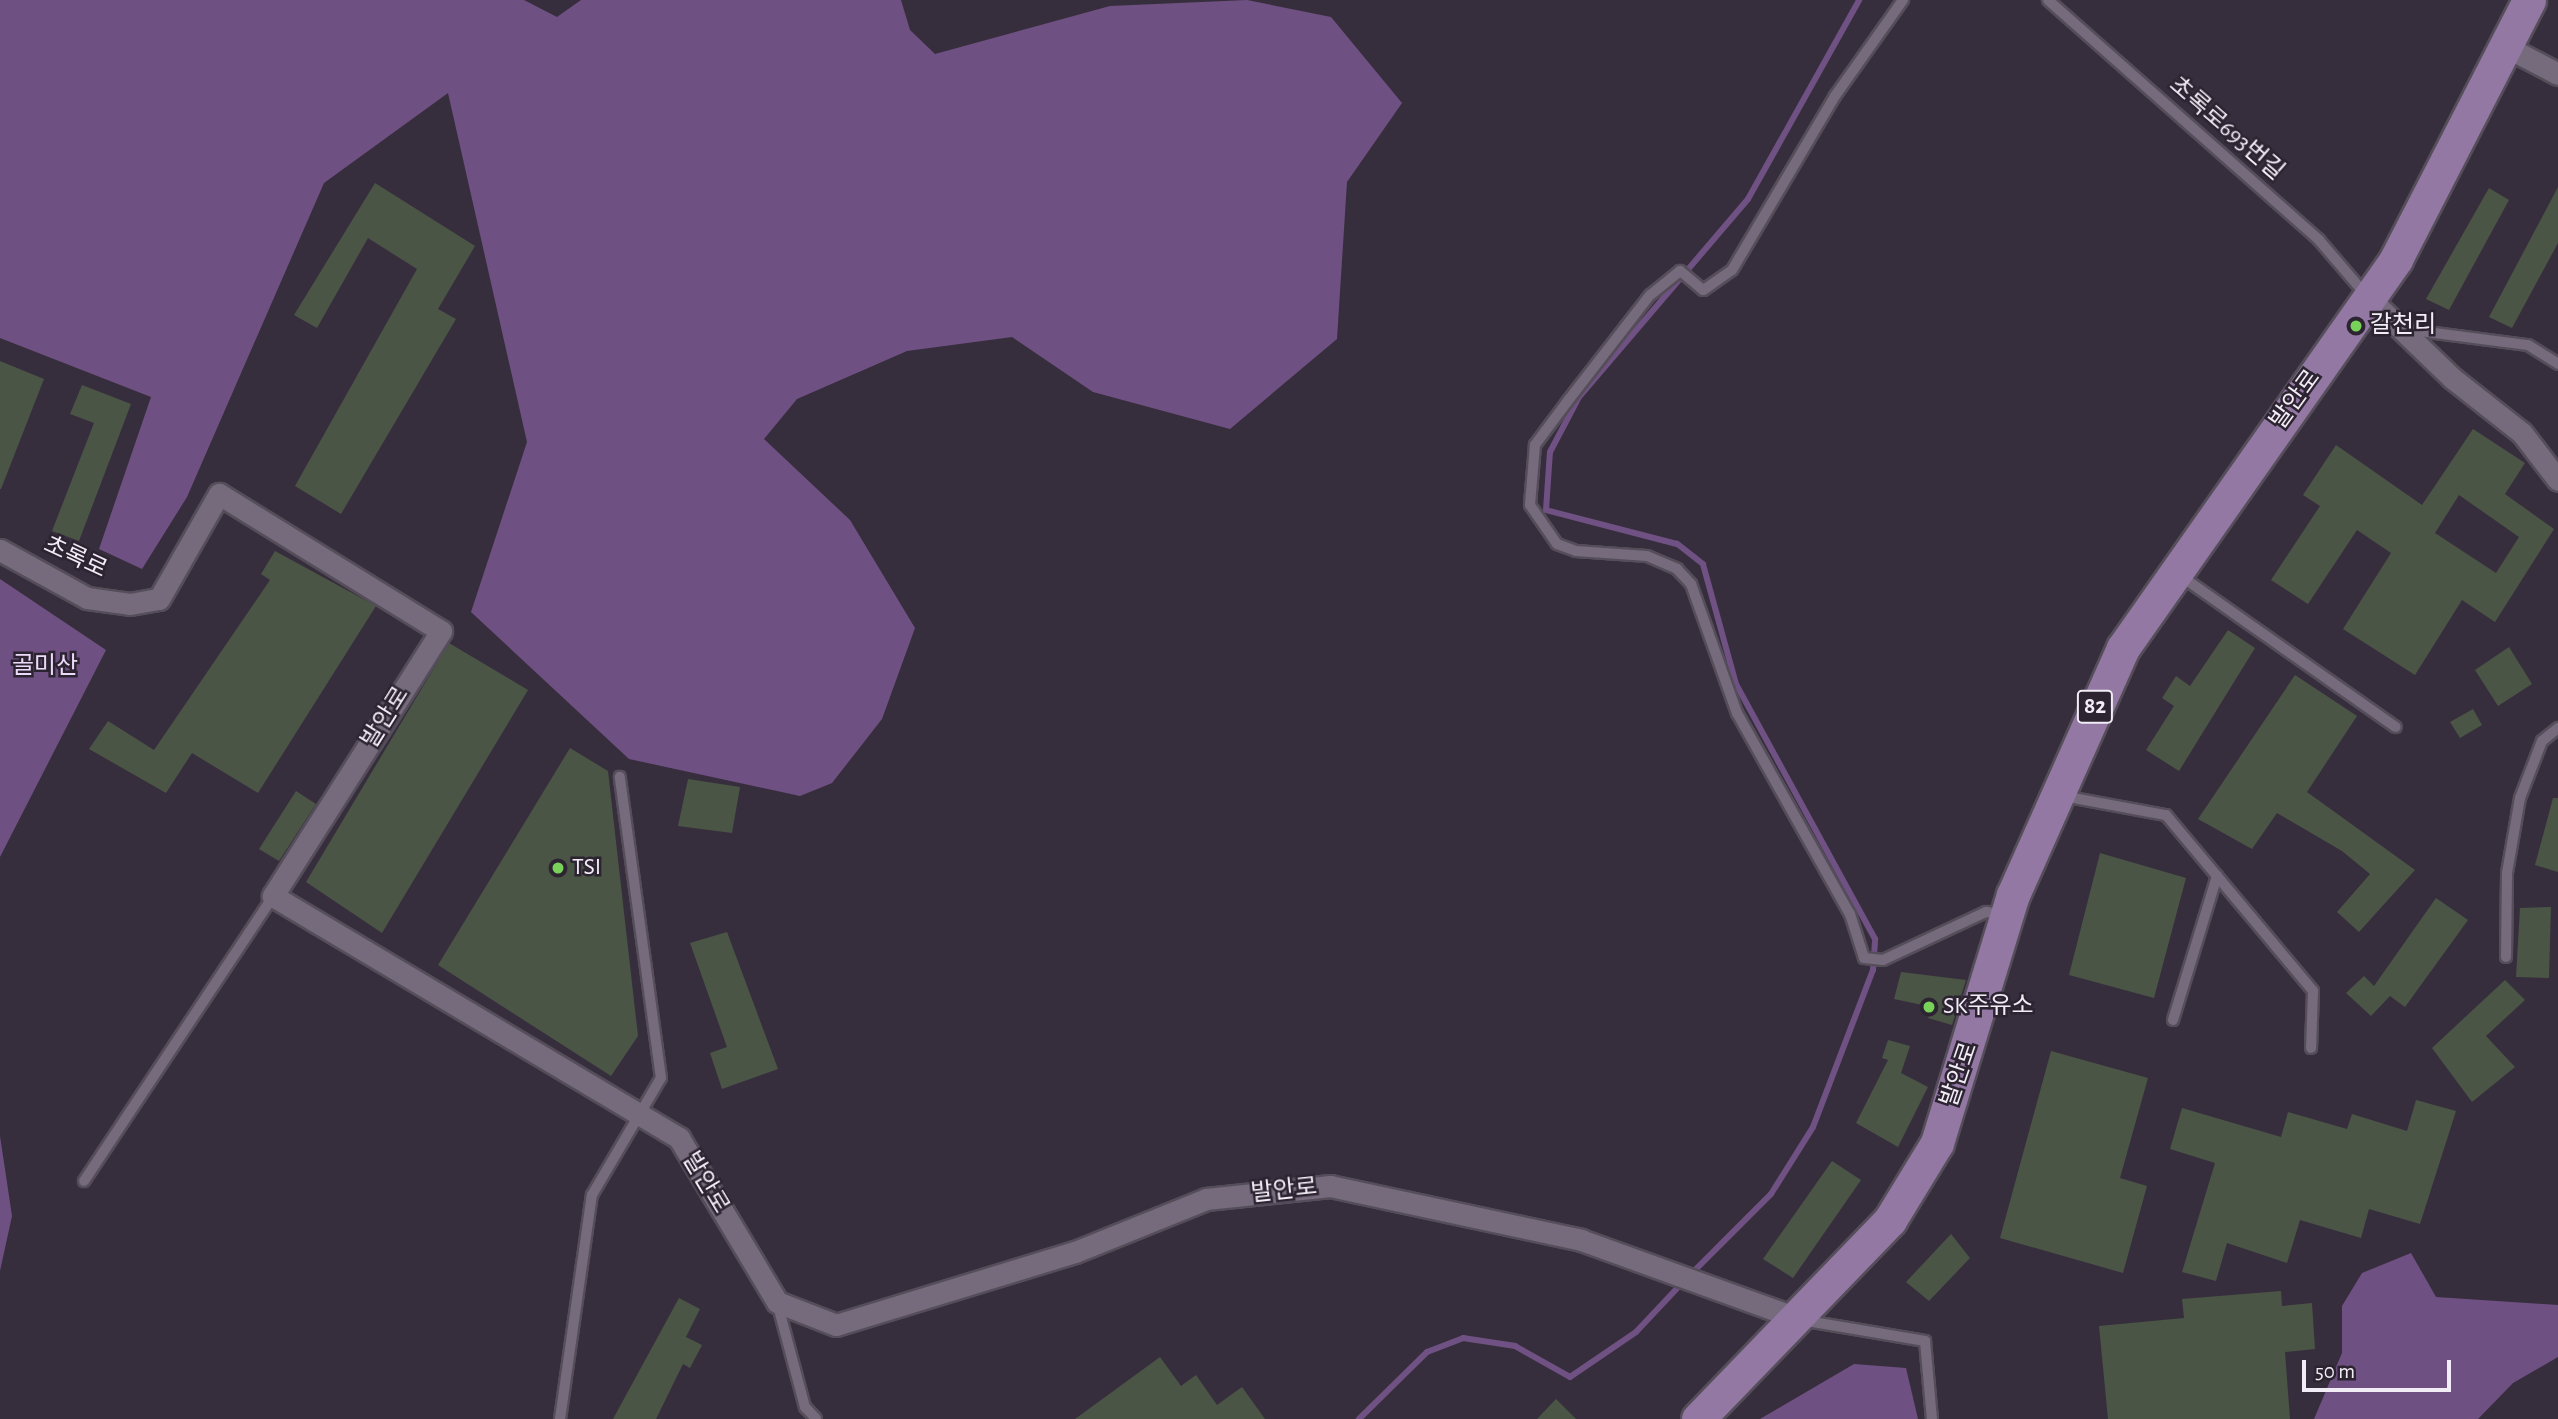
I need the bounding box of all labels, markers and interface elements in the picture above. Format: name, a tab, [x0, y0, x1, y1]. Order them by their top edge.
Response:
street label: 초록로693번길	[2163, 71, 2289, 187]
place label: 갈천리	[2370, 312, 2436, 340]
marker: 갈천리	[2348, 318, 2364, 334]
street label: 발안로	[2265, 365, 2327, 435]
street label: 초록로	[39, 531, 111, 585]
park label: 골미산	[12, 653, 78, 681]
street label: 발안로	[356, 682, 416, 754]
road number: 82	[2076, 688, 2114, 726]
place label: TSI	[572, 854, 601, 882]
marker: TSI	[550, 860, 566, 876]
place label: SK주유소	[1943, 993, 2034, 1021]
marker: SK주유소	[1921, 999, 1937, 1015]
street label: 발안로	[1936, 1039, 1984, 1111]
street label: 발안로	[676, 1147, 734, 1219]
street label: 발안로	[1250, 1173, 1318, 1209]
scale bar	[2306, 1346, 2455, 1390]
text: 50 m	[2315, 1361, 2355, 1382]

